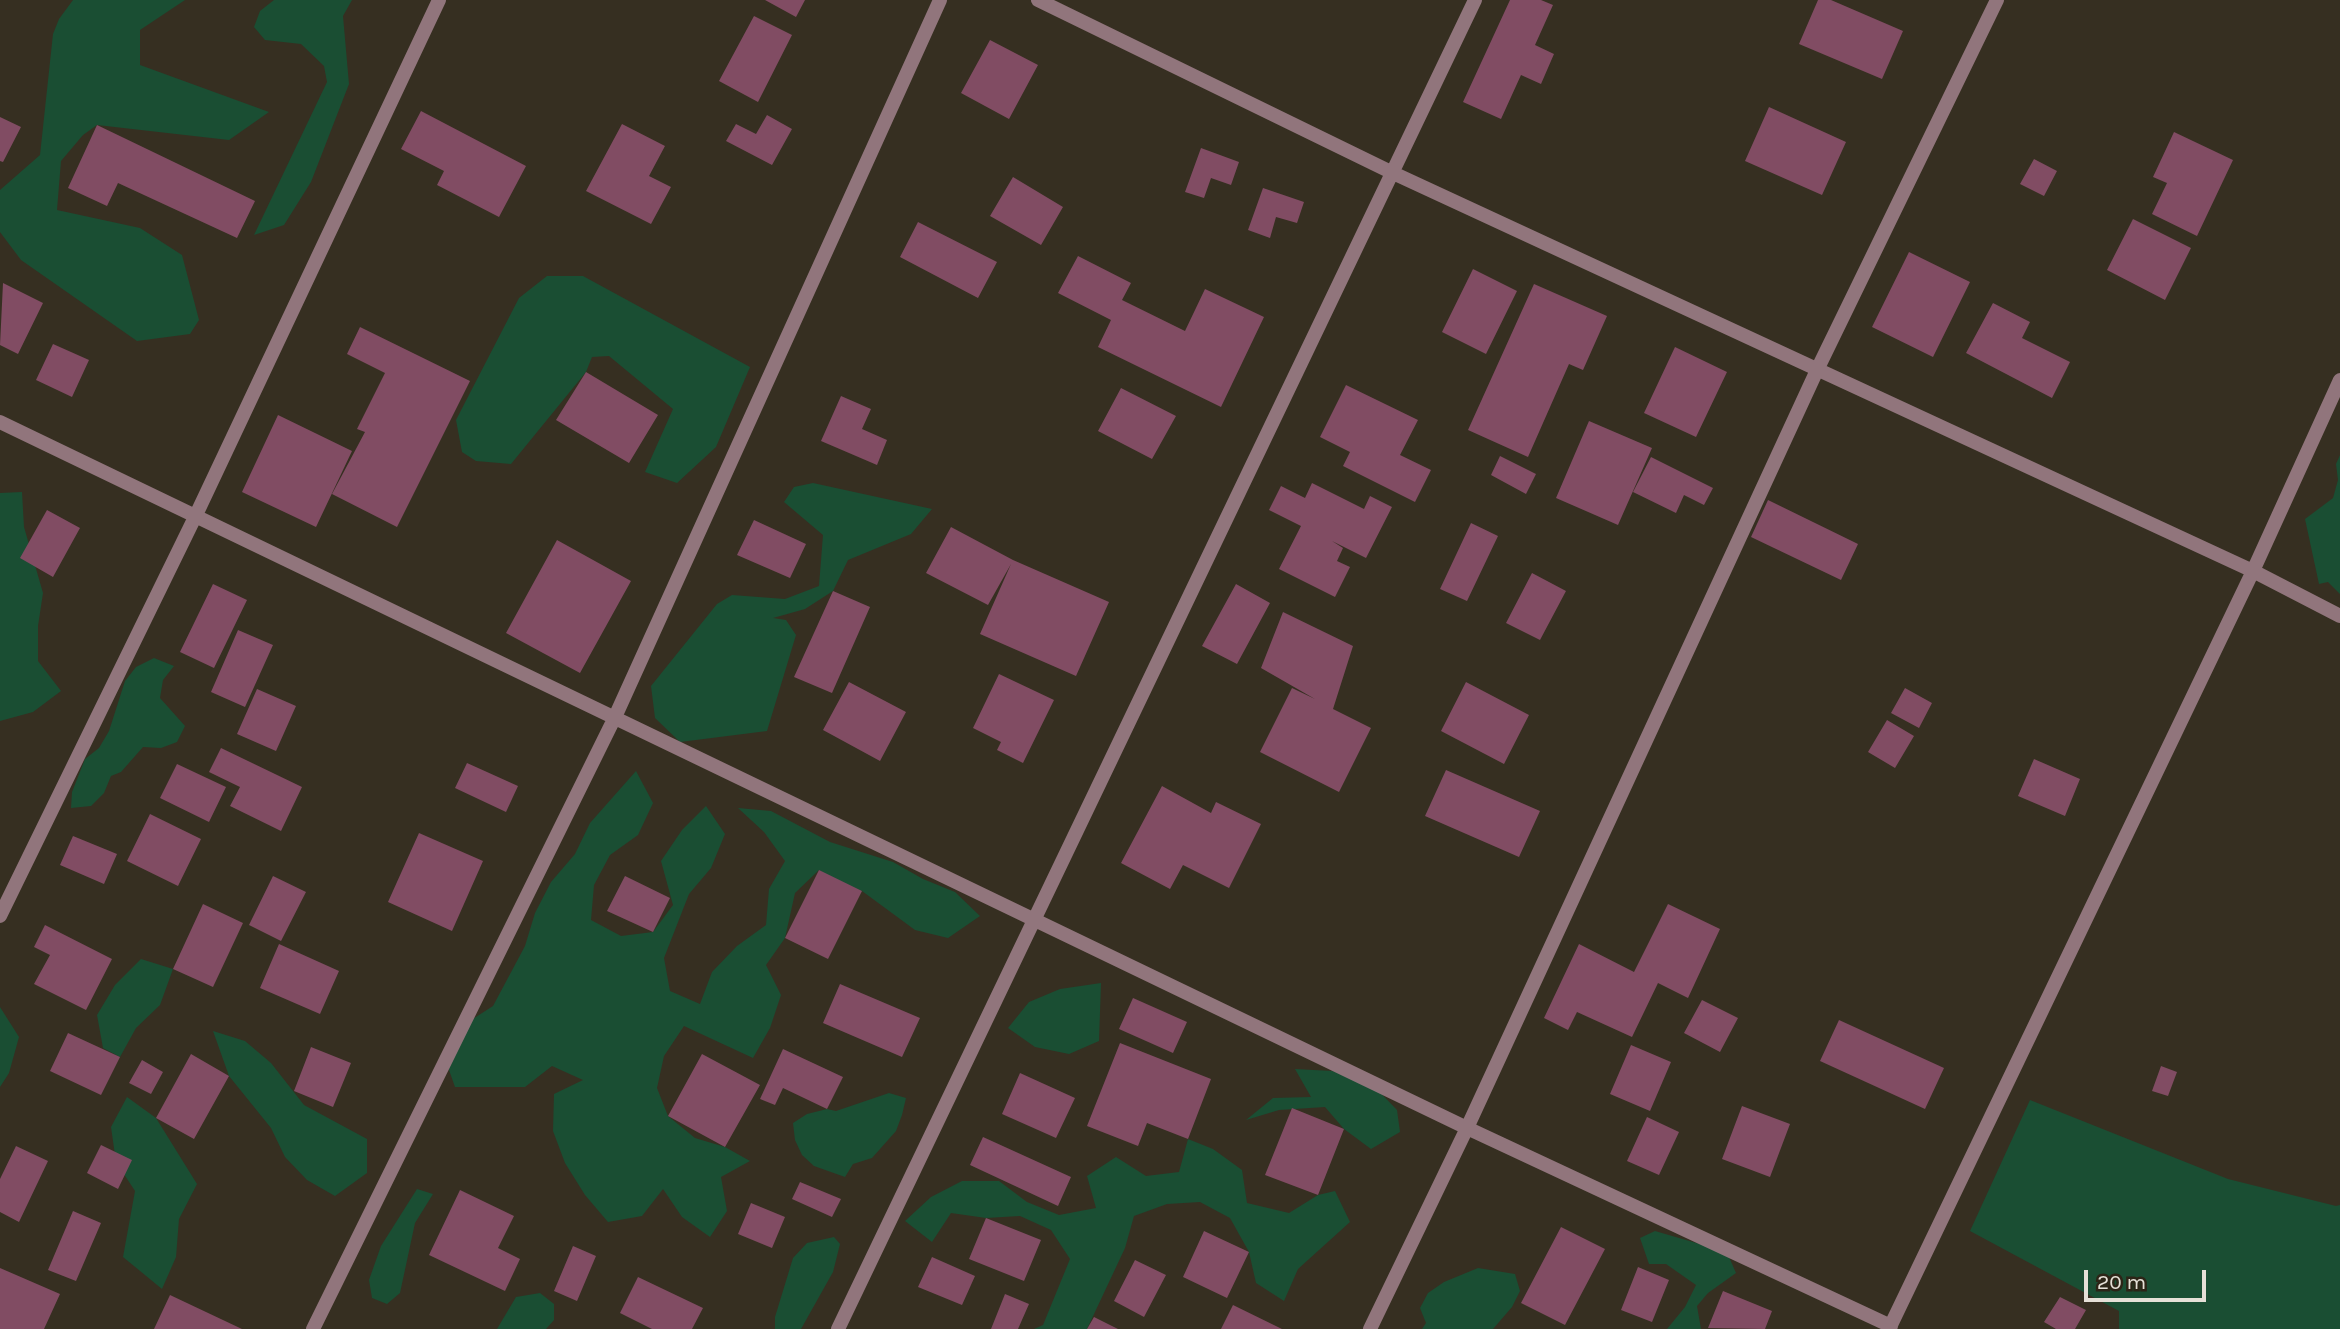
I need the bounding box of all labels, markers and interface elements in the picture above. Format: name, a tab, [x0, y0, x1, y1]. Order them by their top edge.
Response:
scale bar	[2088, 1256, 2210, 1300]
text: 20 m	[2097, 1270, 2146, 1294]

